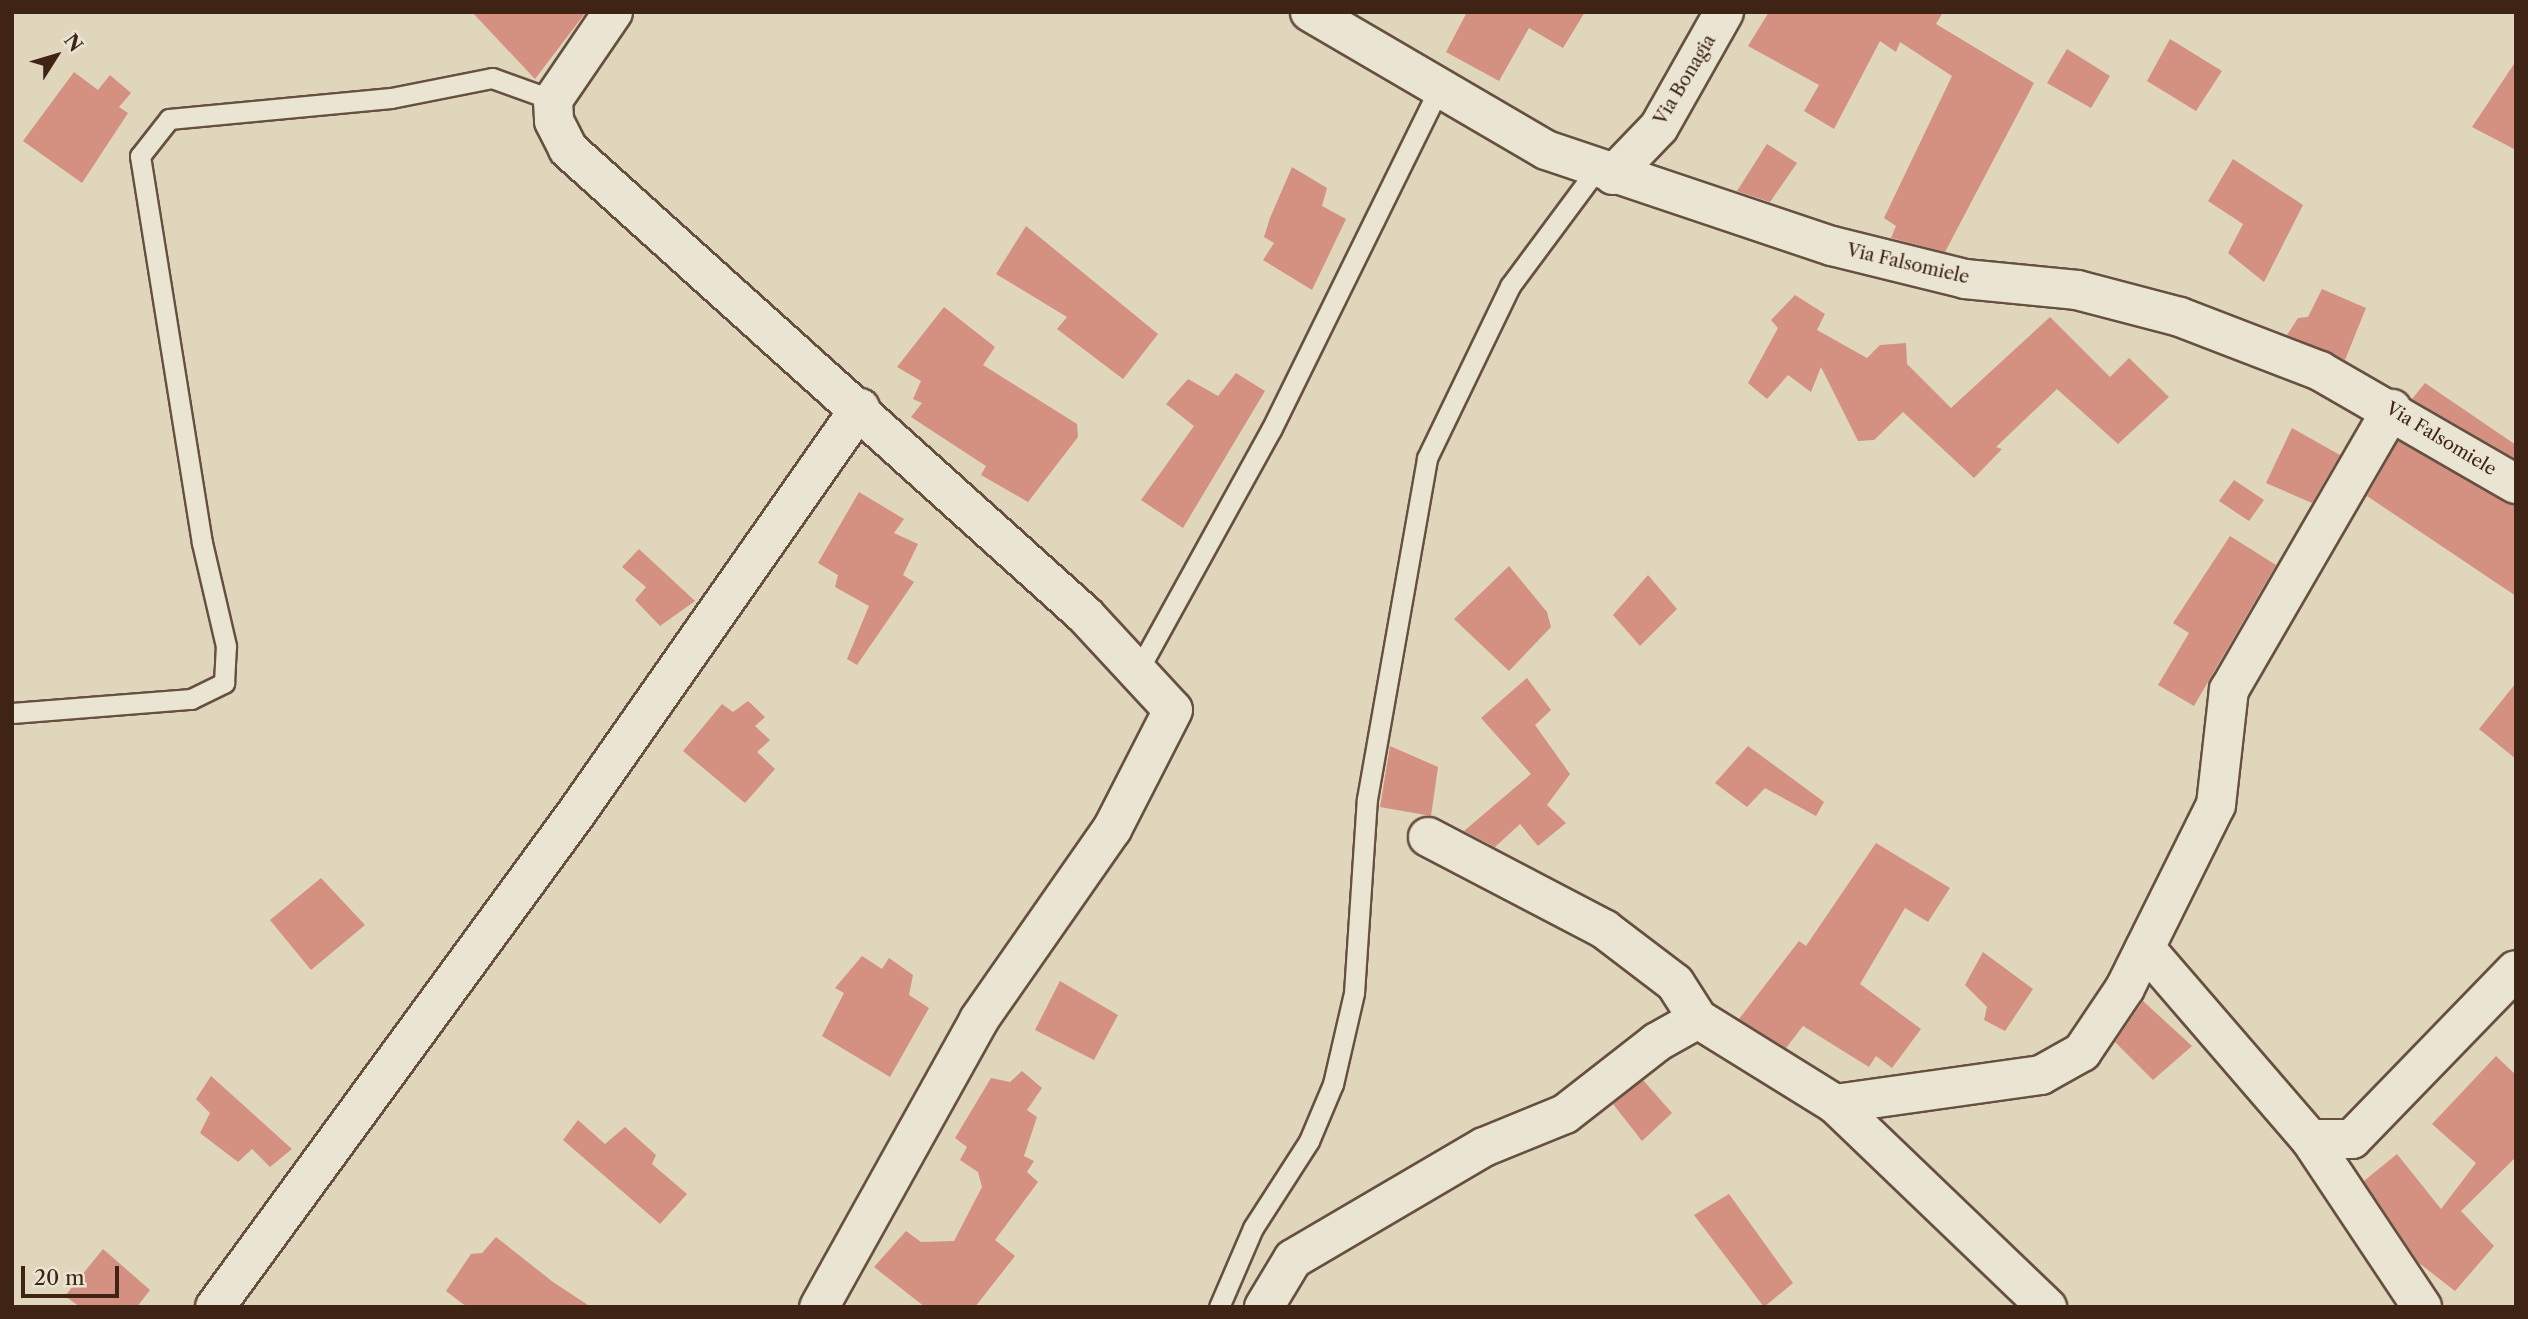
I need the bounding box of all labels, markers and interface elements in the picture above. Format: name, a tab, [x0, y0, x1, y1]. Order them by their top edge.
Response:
north arrow	[21, 21, 91, 91]
text: N	[59, 30, 87, 57]
street label: Via Bonagia	[1650, 31, 1720, 129]
street label: Via Falsomiele	[1845, 239, 1971, 289]
street label: Via Falsomiele	[2382, 397, 2500, 481]
scale bar	[24, 1252, 122, 1296]
text: 20 m	[34, 1265, 85, 1290]

